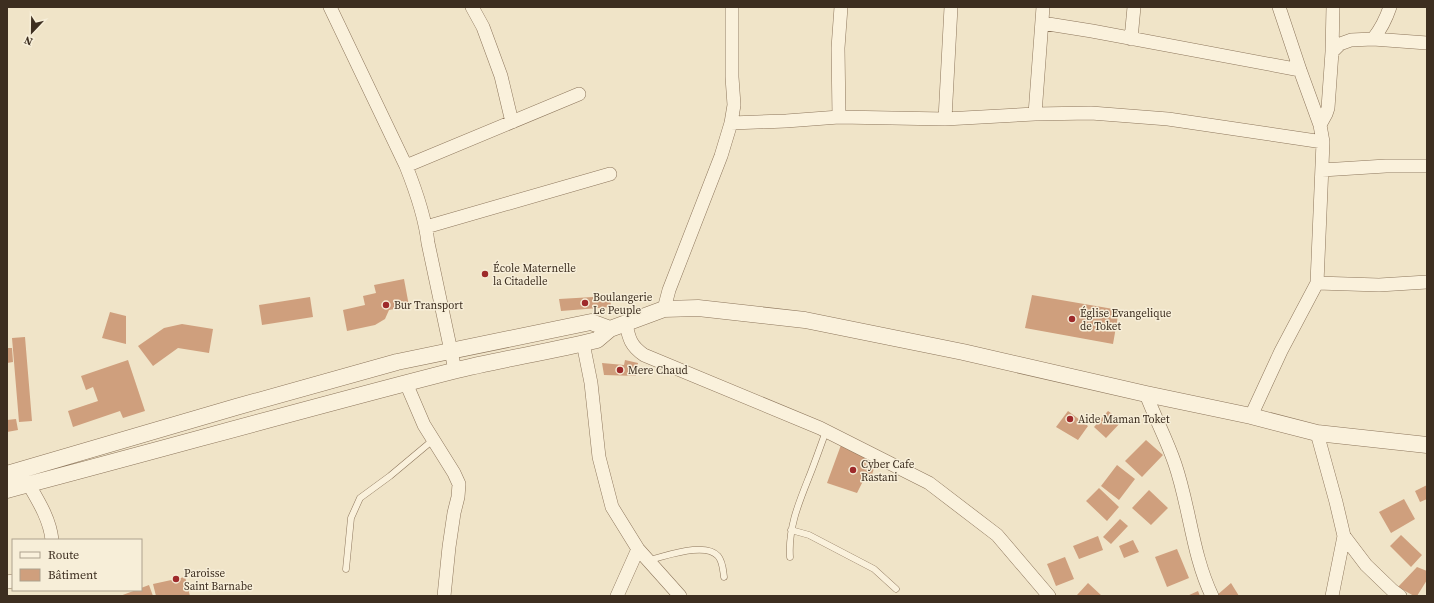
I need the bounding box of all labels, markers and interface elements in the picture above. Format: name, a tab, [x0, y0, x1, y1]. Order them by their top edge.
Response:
north arrow	[12, 12, 52, 52]
text: N	[22, 32, 35, 49]
place label: École Maternelle la Citadelle	[493, 261, 576, 289]
marker: École Maternelle la Citadelle	[480, 269, 490, 279]
place label: Boulangerie Le Peuple	[593, 290, 653, 318]
place label: Bur Transport	[394, 298, 463, 313]
marker: Boulangerie Le Peuple	[580, 298, 590, 308]
marker: Bur Transport	[381, 300, 391, 310]
place label: Église Evangelique de Toket	[1080, 306, 1172, 334]
marker: Église Evangelique de Toket	[1067, 314, 1077, 324]
place label: Mere Chaud	[628, 363, 688, 378]
marker: Mere Chaud	[615, 365, 625, 375]
place label: Aide Maman Toket	[1078, 412, 1170, 427]
marker: Aide Maman Toket	[1065, 414, 1075, 424]
place label: Cyber Cafe Rastani	[861, 457, 915, 485]
marker: Cyber Cafe Rastani	[848, 465, 858, 475]
legend	[12, 539, 142, 591]
text: Route	[48, 547, 79, 563]
place label: Paroisse Saint Barnabe	[184, 566, 253, 594]
text: Bâtiment	[48, 567, 97, 583]
marker: Paroisse Saint Barnabe	[171, 574, 181, 584]

